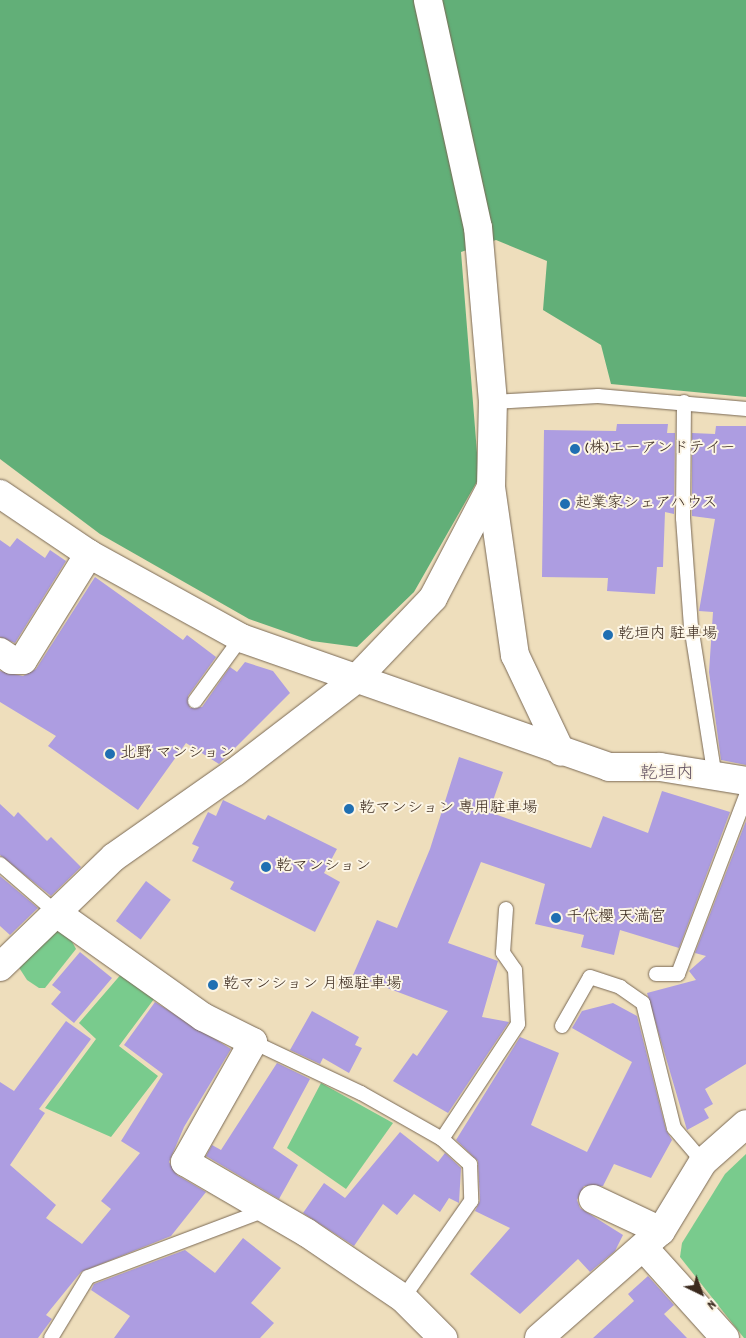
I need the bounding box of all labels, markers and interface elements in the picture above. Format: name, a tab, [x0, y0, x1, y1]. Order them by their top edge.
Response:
place label: (株)エーアンドテイー	[585, 439, 736, 459]
marker: (株)エーアンドテイー	[569, 443, 581, 455]
place label: 起業家シェアハウス	[575, 494, 719, 514]
marker: 起業家シェアハウス	[559, 498, 571, 510]
place label: 乾垣内 駐車場	[618, 625, 718, 645]
marker: 乾垣内 駐車場	[602, 629, 614, 641]
place label: 北野 マンション	[120, 744, 236, 764]
marker: 北野 マンション	[104, 748, 116, 760]
district label: 乾垣内	[640, 764, 694, 786]
place label: 乾マンション 専用駐車場	[359, 799, 539, 819]
marker: 乾マンション 専用駐車場	[343, 803, 355, 815]
place label: 乾マンション	[276, 857, 372, 877]
marker: 乾マンション	[260, 861, 272, 873]
place label: 千代櫻 天満宮	[566, 908, 666, 928]
marker: 千代櫻 天満宮	[550, 912, 562, 924]
place label: 乾マンション 月極駐車場	[223, 975, 403, 995]
marker: 乾マンション 月極駐車場	[207, 979, 219, 991]
north arrow	[676, 1268, 726, 1318]
text: N	[702, 1294, 720, 1314]

